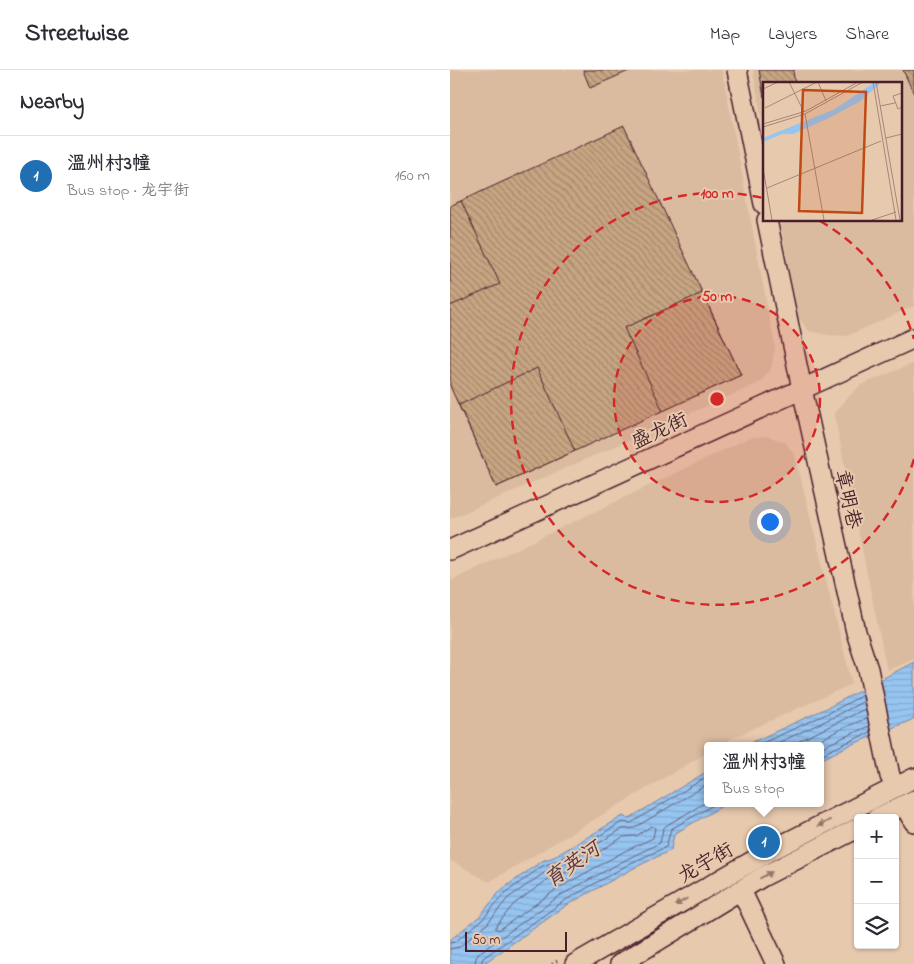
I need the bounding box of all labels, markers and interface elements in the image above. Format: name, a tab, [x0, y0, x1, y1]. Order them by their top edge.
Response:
text: Streetwise	[25, 17, 129, 52]
text: Map	[710, 22, 740, 48]
text: Layers	[768, 22, 818, 48]
text: Share	[846, 22, 889, 48]
inset map	[763, 82, 902, 221]
text: Nearby	[20, 88, 84, 118]
text: 温州村3幢	[67, 151, 151, 178]
text: 1	[33, 164, 39, 188]
text: 160 m	[395, 164, 430, 188]
text: Bus stop · 龙宇街	[67, 179, 189, 203]
text: 100 m	[700, 183, 734, 205]
text: 50 m	[702, 286, 733, 308]
centre of rings	[708, 390, 726, 408]
street label: 盛龙街	[627, 406, 693, 458]
street label: 章明巷	[826, 467, 868, 533]
your location	[757, 509, 783, 535]
popup	[704, 742, 824, 807]
text: 温州村3幢	[722, 750, 806, 777]
text: Bus stop	[722, 777, 785, 801]
map controls	[854, 814, 899, 949]
button: +	[854, 814, 899, 859]
one-way arrow	[817, 819, 831, 827]
pin: 1	[748, 823, 780, 861]
water label: 育英河	[539, 834, 610, 896]
street label: 龙宇街	[673, 837, 739, 892]
button: −	[854, 859, 899, 904]
one-way arrow	[759, 871, 773, 879]
one-way arrow	[675, 897, 688, 906]
button: layers	[854, 904, 899, 949]
scale bar	[465, 929, 568, 952]
text: 50 m	[472, 930, 500, 951]

